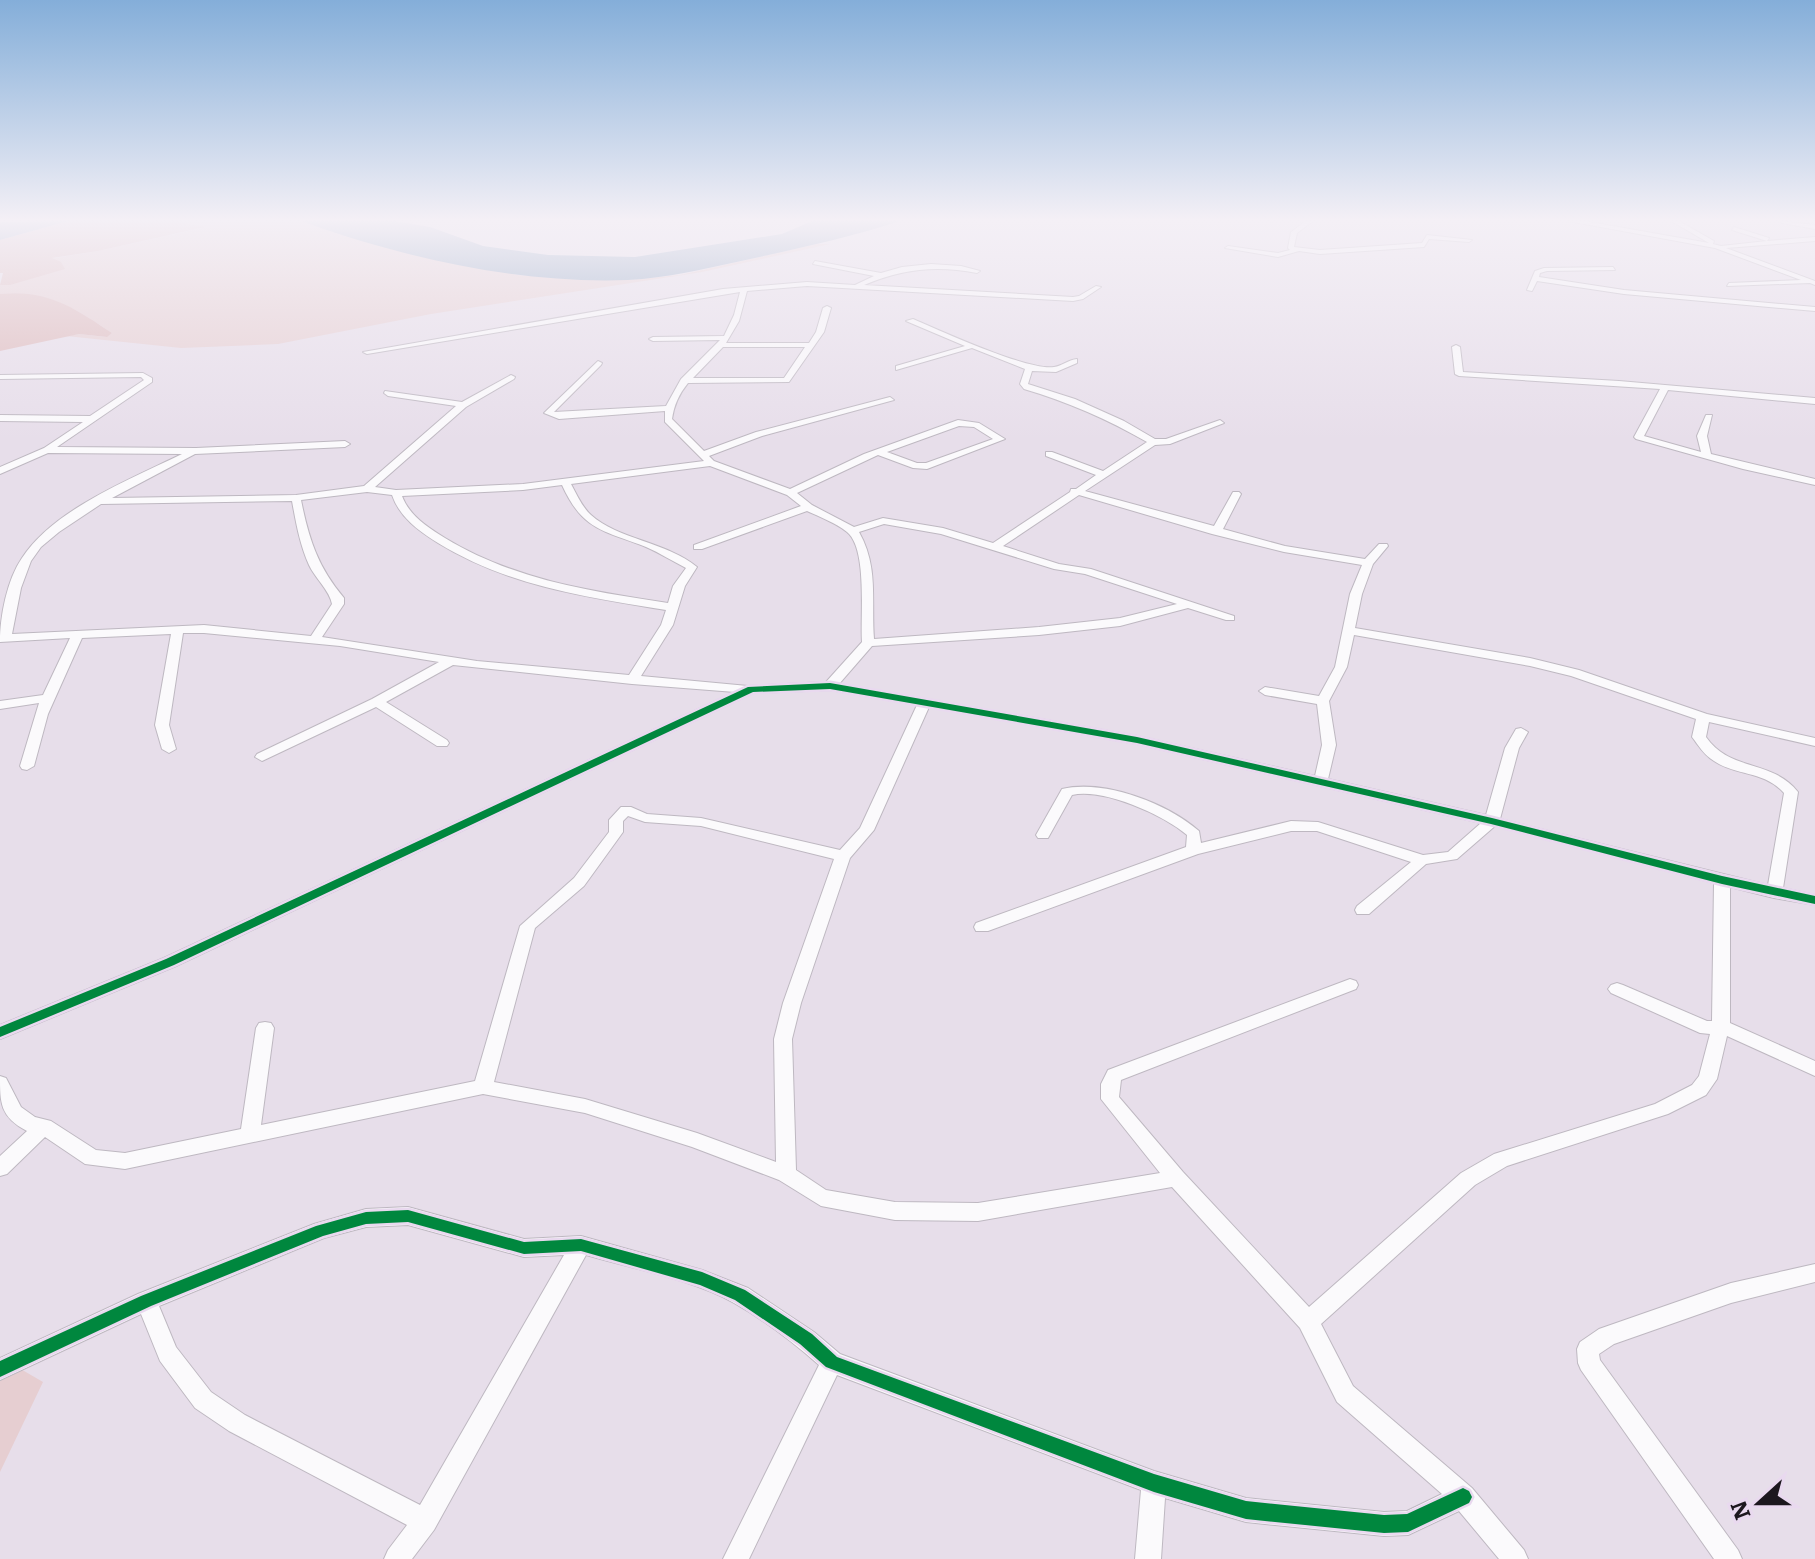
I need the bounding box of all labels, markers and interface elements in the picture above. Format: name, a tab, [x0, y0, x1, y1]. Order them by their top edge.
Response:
north arrow	[1719, 1463, 1799, 1543]
text: N	[1720, 1496, 1758, 1525]

